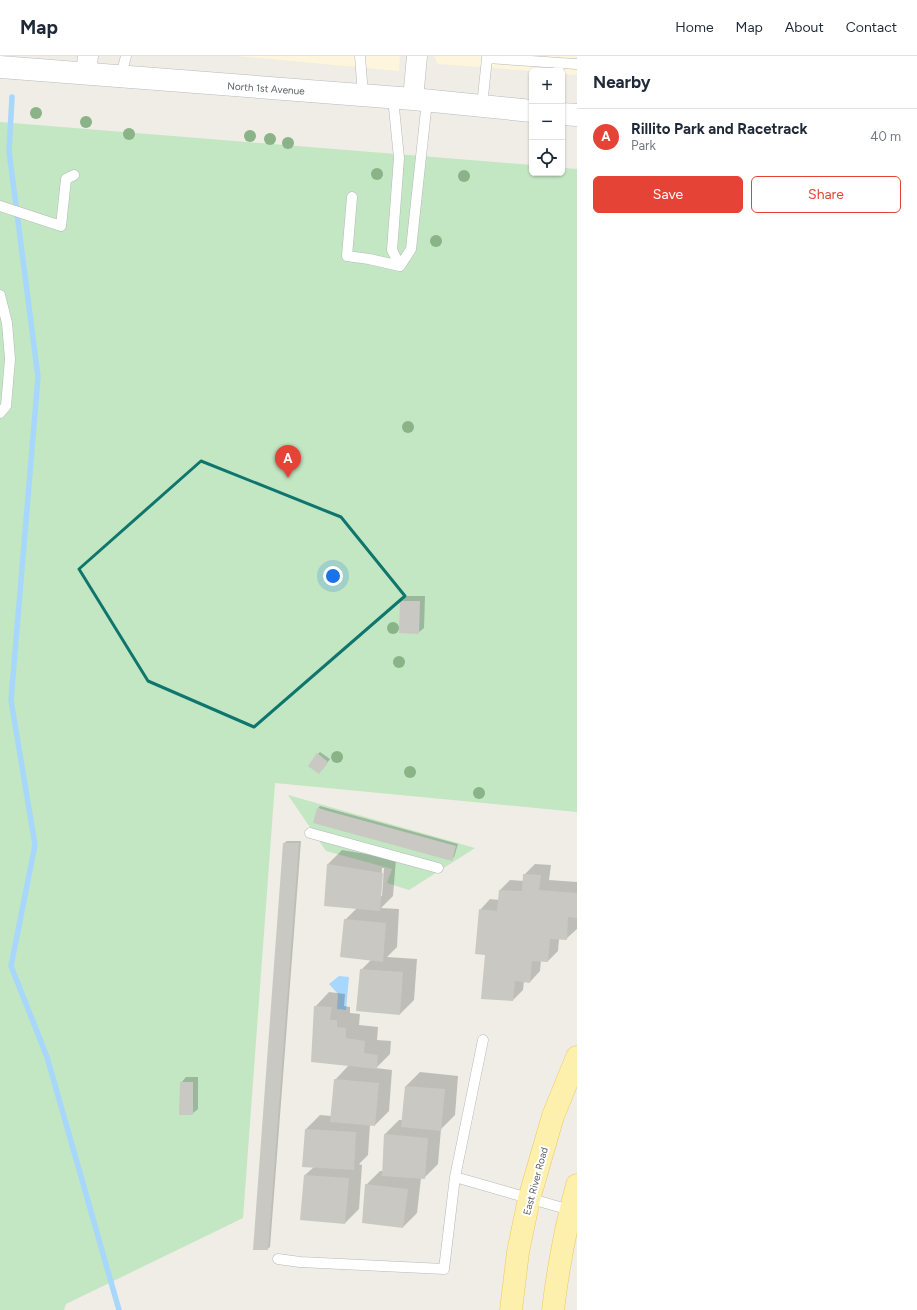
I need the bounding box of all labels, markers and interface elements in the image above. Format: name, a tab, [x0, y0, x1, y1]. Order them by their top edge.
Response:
text: Map	[20, 16, 58, 39]
text: Home	[675, 19, 714, 36]
text: Map	[736, 19, 763, 36]
text: About	[785, 19, 824, 36]
text: Contact	[846, 19, 897, 36]
map controls	[529, 68, 565, 176]
button: +	[529, 68, 565, 104]
text: Nearby	[593, 72, 651, 92]
street label: North 1st Avenue	[227, 79, 306, 98]
button: −	[529, 104, 565, 140]
text: Rillito Park and Racetrack	[631, 120, 807, 138]
text: A	[601, 129, 611, 144]
text: 40 m	[870, 129, 901, 144]
text: Park	[631, 138, 656, 153]
button: locate	[529, 140, 565, 176]
button: Save	[593, 176, 743, 213]
button: Share	[751, 176, 901, 213]
pin: A	[275, 445, 301, 478]
your location	[323, 566, 343, 586]
street label: East River Road	[520, 1146, 551, 1217]

